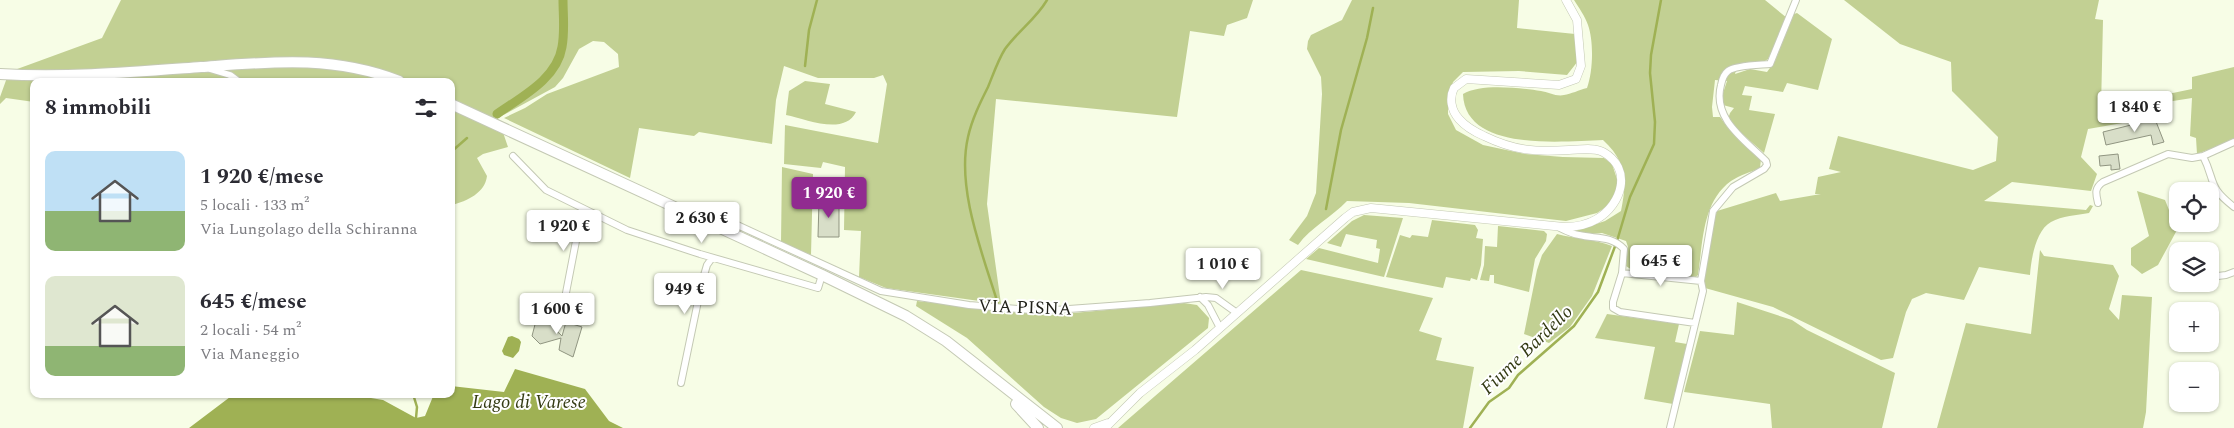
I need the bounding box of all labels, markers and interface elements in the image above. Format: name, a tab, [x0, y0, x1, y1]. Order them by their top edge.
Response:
pin: 1 840 €	[2089, 90, 2181, 133]
text: 8 immobili	[45, 92, 151, 124]
icon: filters	[412, 94, 440, 122]
text: 1 840 €	[2109, 95, 2161, 119]
text: 1 920 €/mese	[200, 161, 324, 193]
icon: home	[85, 171, 145, 231]
pin: 1 920 €	[783, 176, 875, 219]
text: 1 920 €	[803, 181, 855, 205]
map controls	[2169, 182, 2219, 412]
button: locate	[2169, 182, 2219, 232]
text: 5 locali · 133 m²	[200, 193, 309, 217]
pin: 2 630 €	[656, 202, 748, 244]
text: 2 630 €	[676, 206, 728, 230]
pin: 1 920 €	[518, 210, 610, 252]
text: 1 920 €	[538, 214, 590, 238]
text: Via Lungolago della Schiranna	[200, 217, 417, 241]
button: layers	[2169, 242, 2219, 292]
pin: 645 €	[1626, 244, 1696, 287]
pin: 1 010 €	[1177, 248, 1269, 290]
text: 645 €	[1641, 249, 1681, 273]
text: 1 010 €	[1197, 252, 1249, 276]
pin: 949 €	[650, 272, 720, 315]
text: 949 €	[665, 277, 705, 301]
text: 645 €/mese	[200, 286, 307, 318]
pin: 1 600 €	[511, 292, 603, 335]
street label: VIA PISNA	[978, 292, 1072, 323]
icon: home	[85, 296, 145, 356]
text: 1 600 €	[531, 297, 583, 321]
water label: Fiume Bardello	[1474, 298, 1580, 402]
button: +	[2169, 302, 2219, 352]
text: 2 locali · 54 m²	[200, 318, 301, 342]
text: Via Maneggio	[200, 342, 300, 366]
button: −	[2169, 362, 2219, 412]
water label: Lago di Varese	[472, 388, 586, 417]

